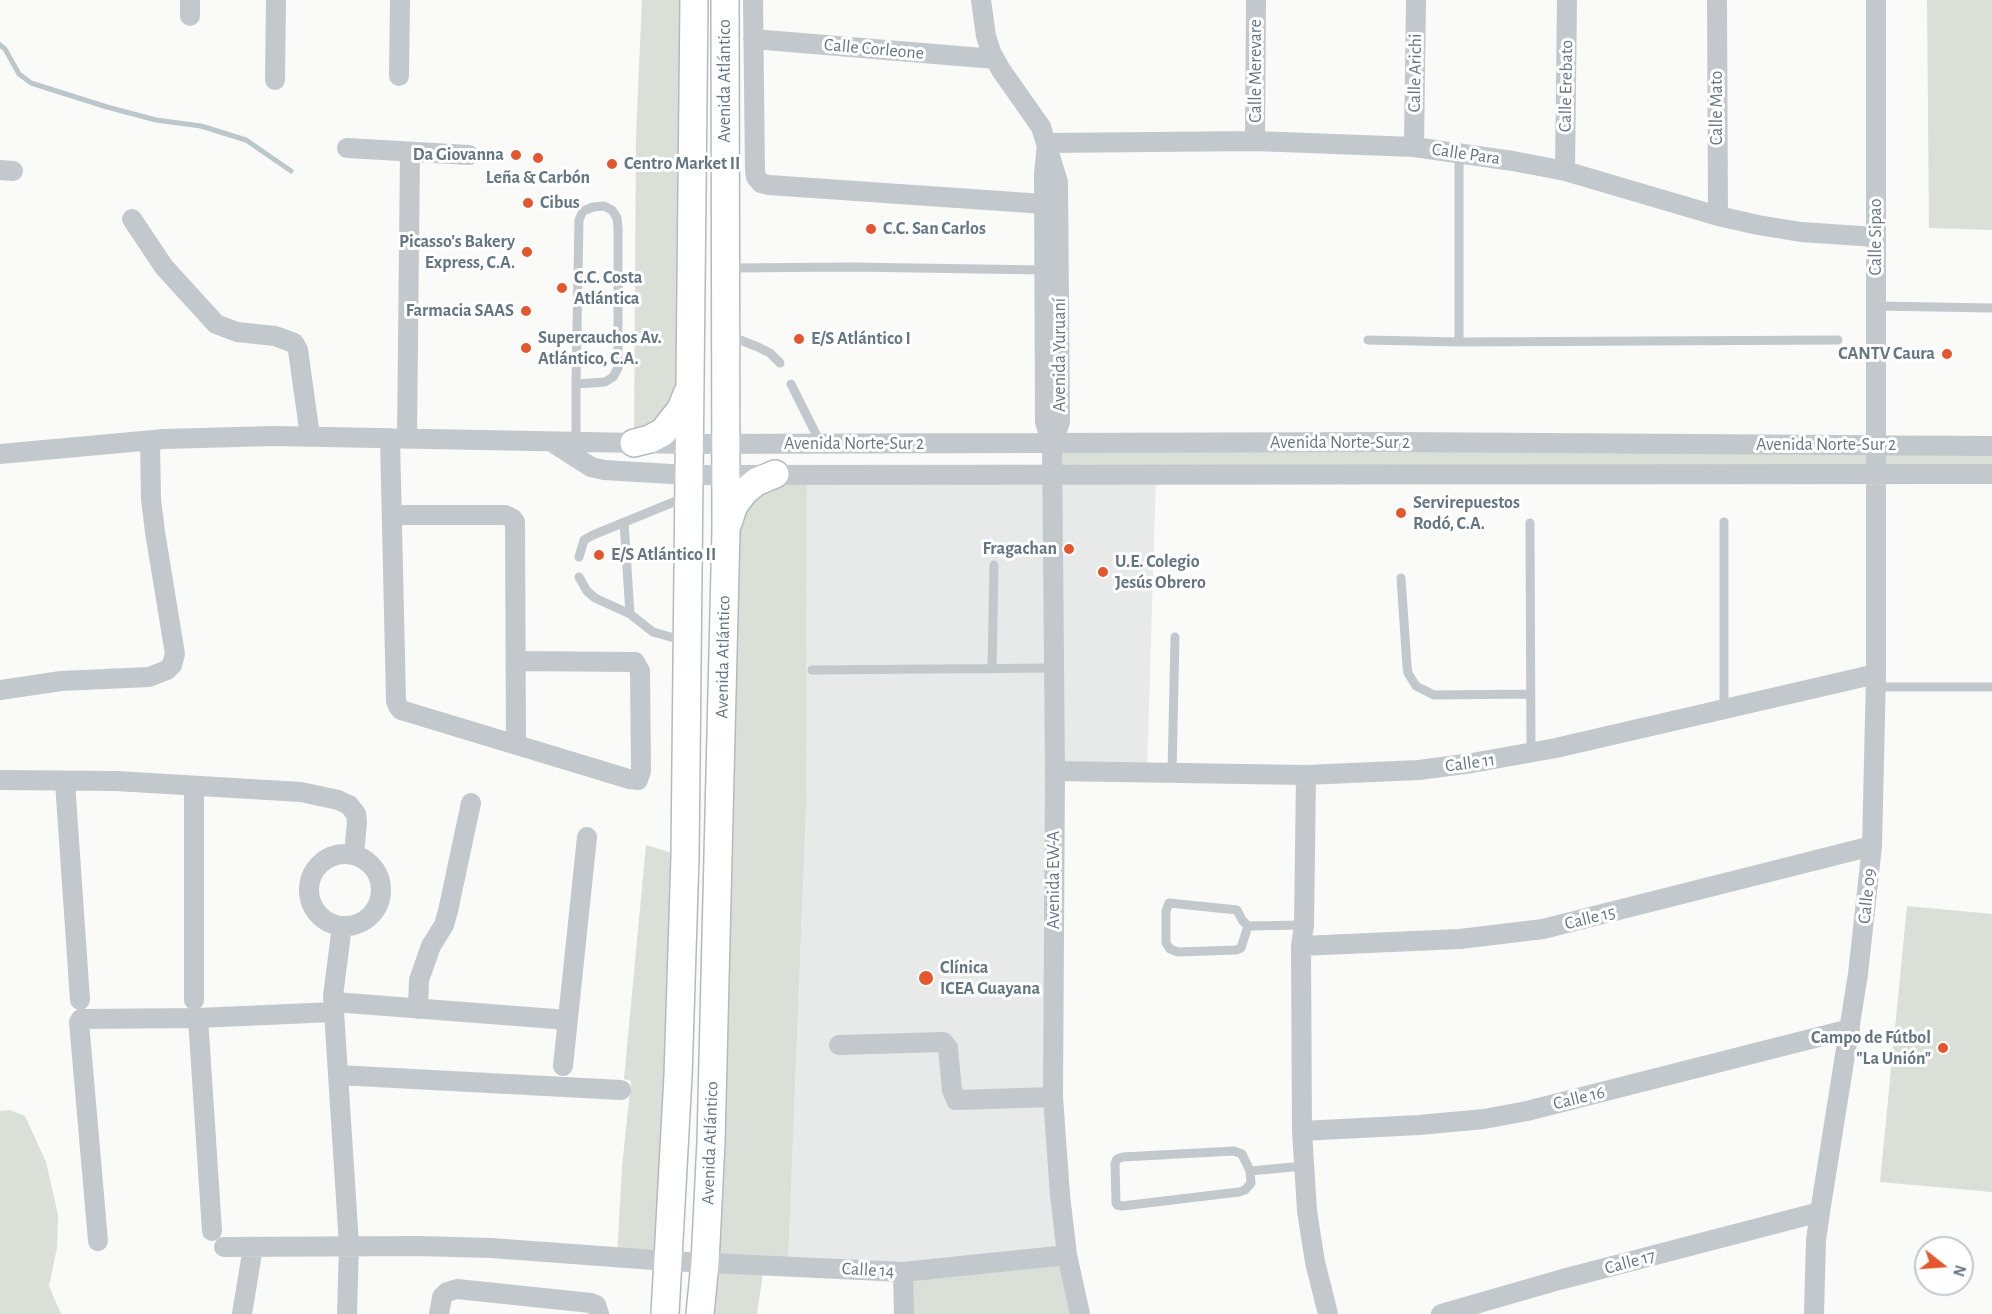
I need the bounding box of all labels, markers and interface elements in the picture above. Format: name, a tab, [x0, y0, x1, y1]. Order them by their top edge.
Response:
street label: Avenida Atlántico	[714, 19, 736, 143]
street label: Calle Merevare	[1245, 19, 1267, 123]
street label: Calle Arichi	[1404, 33, 1426, 113]
street label: Calle Corleone	[823, 34, 925, 64]
street label: Calle Erebato	[1554, 40, 1578, 132]
street label: Calle Mato	[1706, 71, 1728, 145]
street label: Calle Para	[1430, 139, 1502, 169]
place label: Da Giovanna	[413, 144, 504, 166]
marker: Da Giovanna	[509, 148, 523, 162]
marker: Leña & Carbón	[531, 151, 545, 165]
place label: Centro Market II	[624, 153, 740, 175]
marker: Centro Market II	[605, 157, 619, 171]
place label: Leña & Carbón	[486, 167, 590, 189]
place label: Cibus	[540, 192, 580, 214]
marker: Cibus	[521, 196, 535, 210]
street label: Calle Sipao	[1865, 199, 1887, 275]
place label: C.C. San Carlos	[883, 218, 986, 240]
marker: C.C. San Carlos	[864, 222, 878, 236]
place label: Picasso's Bakery Express, C.A.	[399, 231, 515, 274]
marker: Picasso's Bakery Express, C.A.	[520, 245, 534, 259]
place label: C.C. Costa Atlántica	[574, 267, 642, 310]
marker: C.C. Costa Atlántica	[555, 281, 569, 295]
street label: Avenida Yuruaní	[1049, 298, 1071, 412]
place label: Farmacia SAAS	[406, 300, 514, 322]
marker: Farmacia SAAS	[519, 304, 533, 318]
place label: Supercauchos Av. Atlántico, C.A.	[538, 327, 662, 370]
place label: E/S Atlántico I	[811, 328, 911, 350]
marker: E/S Atlántico I	[792, 332, 806, 346]
marker: Supercauchos Av. Atlántico, C.A.	[519, 341, 533, 355]
place label: CANTV Caura	[1838, 343, 1935, 365]
marker: CANTV Caura	[1940, 347, 1954, 361]
street label: Avenida Norte-Sur 2	[1270, 432, 1410, 454]
street label: Avenida Norte-Sur 2	[784, 433, 924, 455]
street label: Avenida Norte-Sur 2	[1756, 434, 1896, 456]
place label: Servirepuestos Rodó, C.A.	[1413, 492, 1520, 534]
marker: Servirepuestos Rodó, C.A.	[1394, 506, 1408, 520]
place label: Fragachan	[983, 538, 1057, 560]
marker: Fragachan	[1062, 542, 1076, 556]
place label: E/S Atlántico II	[611, 544, 716, 566]
marker: E/S Atlántico II	[592, 548, 606, 562]
place label: U.E. Colegio Jesús Obrero	[1115, 551, 1206, 594]
marker: U.E. Colegio Jesús Obrero	[1096, 565, 1110, 579]
street label: Avenida Atlántico	[711, 595, 735, 719]
street label: Calle 11	[1444, 749, 1496, 777]
street label: Avenida EW-A	[1043, 831, 1065, 929]
street label: Calle 09	[1853, 867, 1881, 925]
street label: Calle 15	[1562, 901, 1618, 935]
place label: Clínica ICEA Guayana	[940, 957, 1040, 1000]
marker: Clínica ICEA Guayana	[917, 969, 935, 987]
place label: Campo de Fútbol "La Unión"	[1811, 1027, 1931, 1070]
marker: Campo de Fútbol "La Unión"	[1936, 1041, 1950, 1055]
street label: Avenida Atlántico	[697, 1081, 723, 1205]
street label: Calle 16	[1551, 1081, 1607, 1115]
north arrow	[1914, 1236, 1974, 1296]
street label: Calle 17	[1602, 1245, 1658, 1279]
street label: Calle 14	[841, 1258, 895, 1282]
text: N	[1950, 1263, 1969, 1278]

